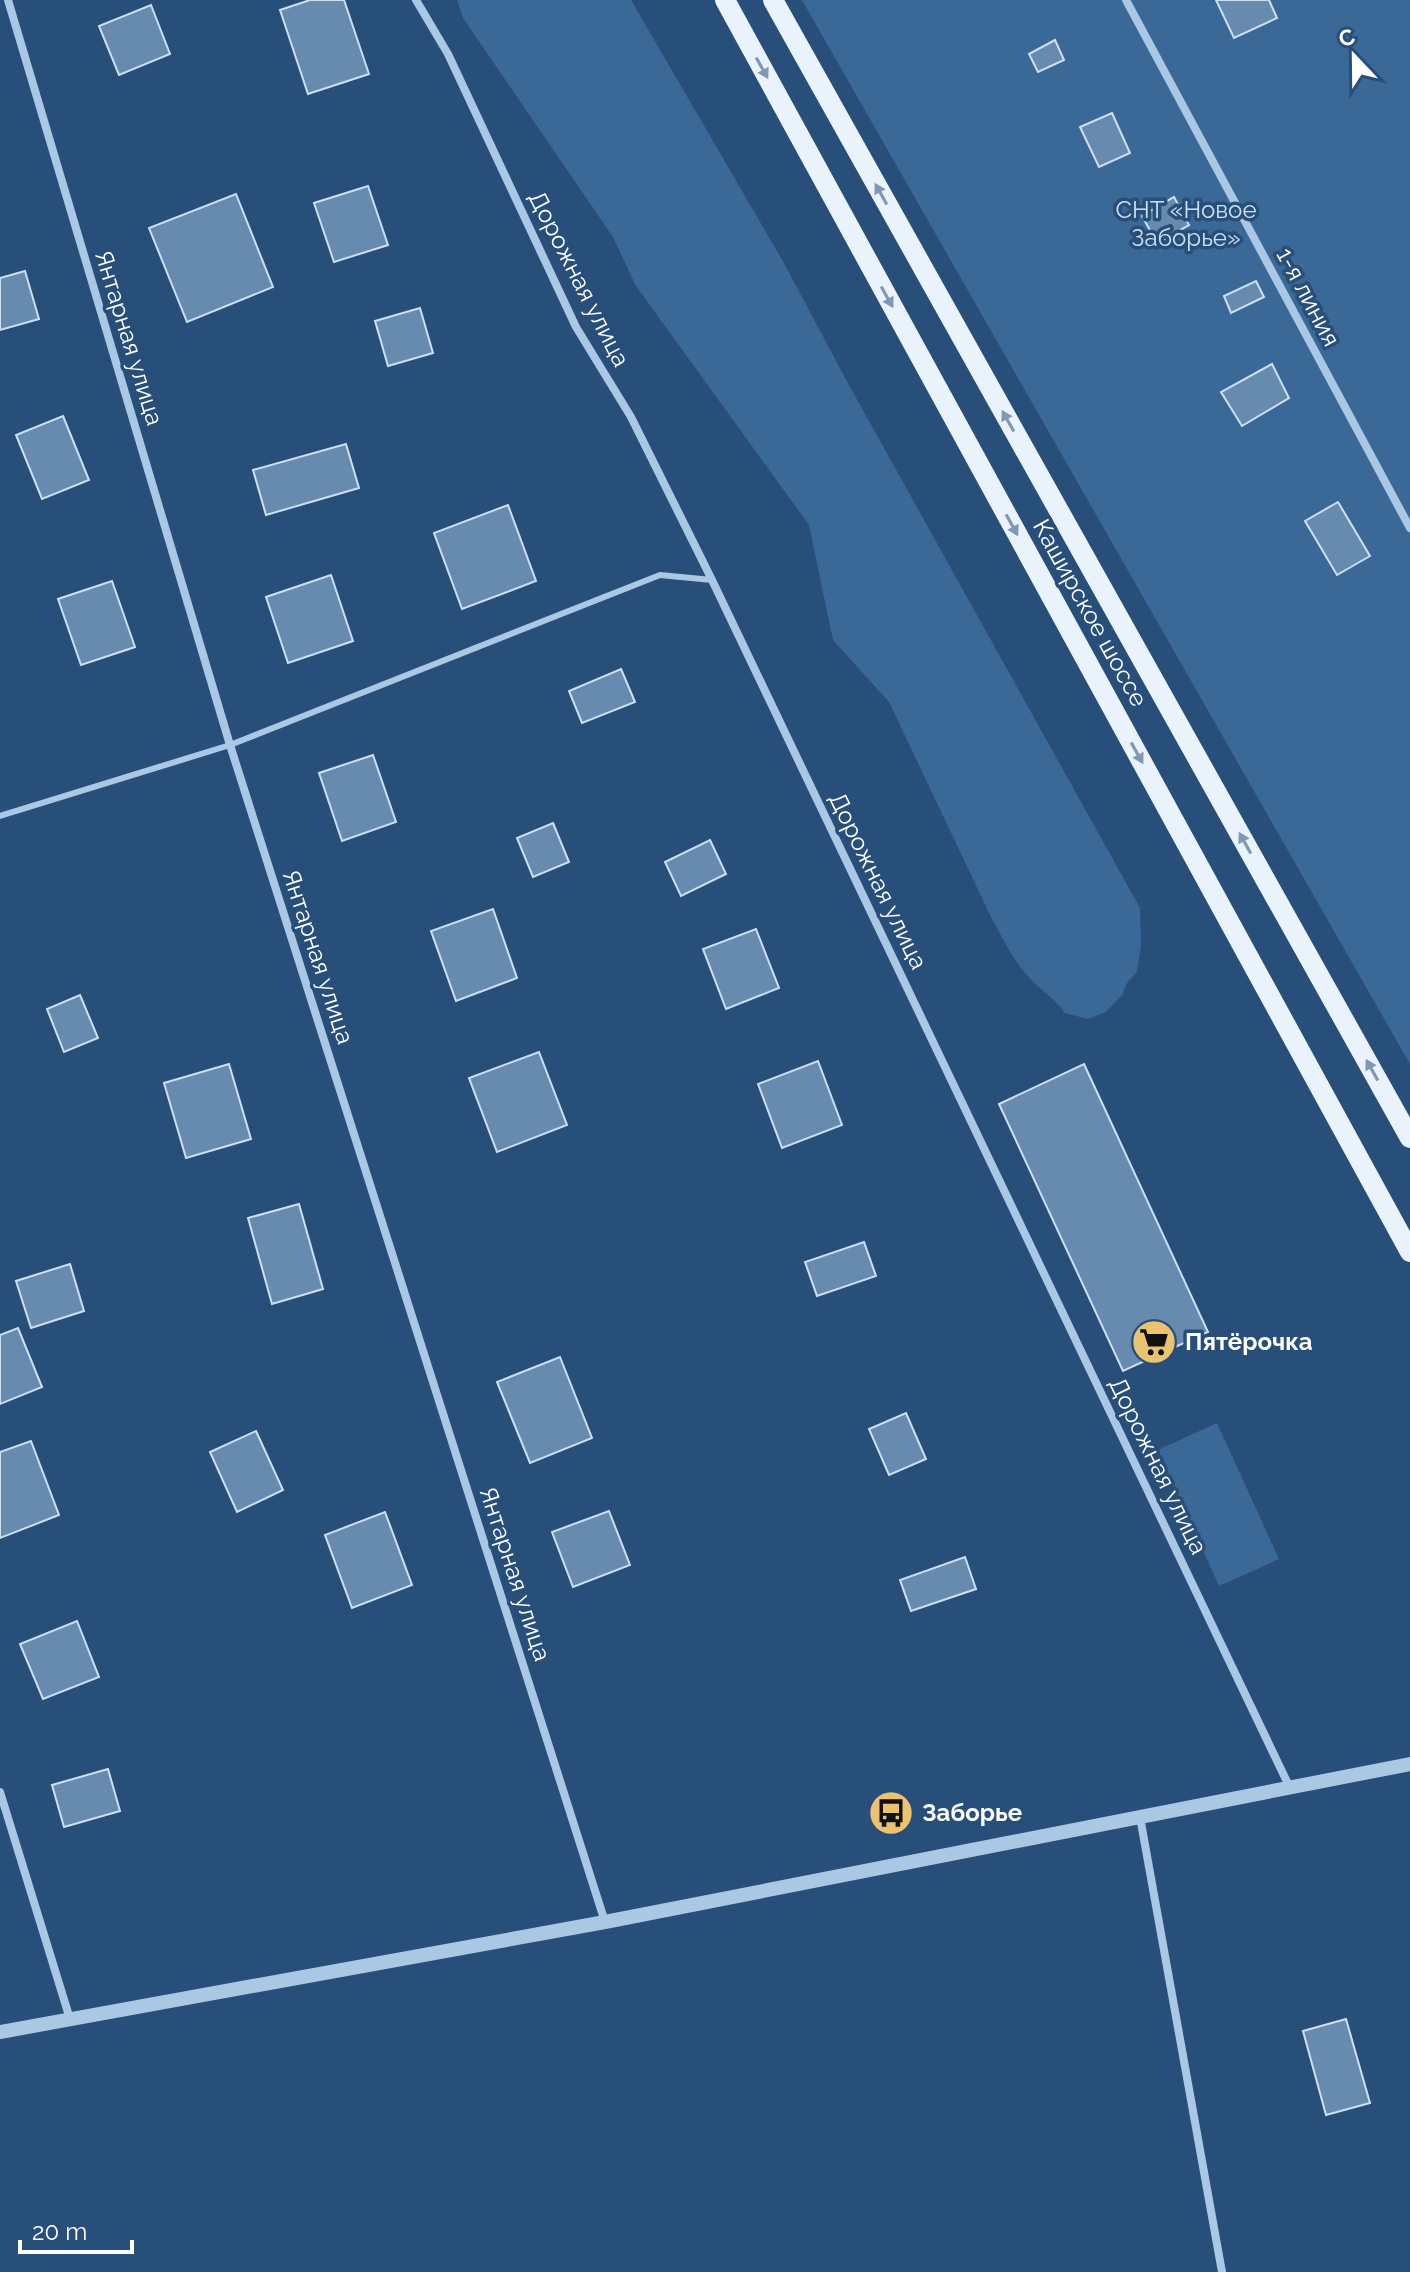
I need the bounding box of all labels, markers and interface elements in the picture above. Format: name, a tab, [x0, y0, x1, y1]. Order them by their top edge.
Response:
north arrow	[1314, 16, 1394, 96]
text: С	[1335, 23, 1358, 52]
one-way arrow	[755, 57, 769, 80]
one-way arrow	[874, 183, 888, 205]
street label: Дорожная улица	[523, 186, 636, 371]
park label: СНТ «Новое Заборье»	[1116, 195, 1256, 252]
street label: 1-я линия	[1270, 243, 1346, 351]
street label: Янтарная улица	[89, 247, 170, 429]
one-way arrow	[880, 285, 894, 308]
one-way arrow	[1002, 410, 1016, 432]
one-way arrow	[1005, 513, 1019, 536]
street label: Каширское шоссе	[1027, 514, 1154, 711]
one-way arrow	[1130, 741, 1143, 764]
street label: Дорожная улица	[823, 788, 934, 974]
one-way arrow	[1238, 832, 1252, 855]
street label: Янтарная улица	[277, 866, 360, 1048]
one-way arrow	[1365, 1059, 1379, 1081]
supermarket icon: Пятёрочка	[1130, 1318, 1178, 1366]
place label: Пятёрочка	[1185, 1327, 1313, 1356]
street label: Дорожная улица	[1103, 1373, 1214, 1559]
street label: Янтарная улица	[474, 1483, 557, 1665]
bus stop icon: Заборье	[867, 1789, 915, 1837]
place label: Заборье	[922, 1798, 1022, 1827]
scale bar	[20, 2204, 132, 2254]
text: 20 m	[32, 2217, 87, 2246]

